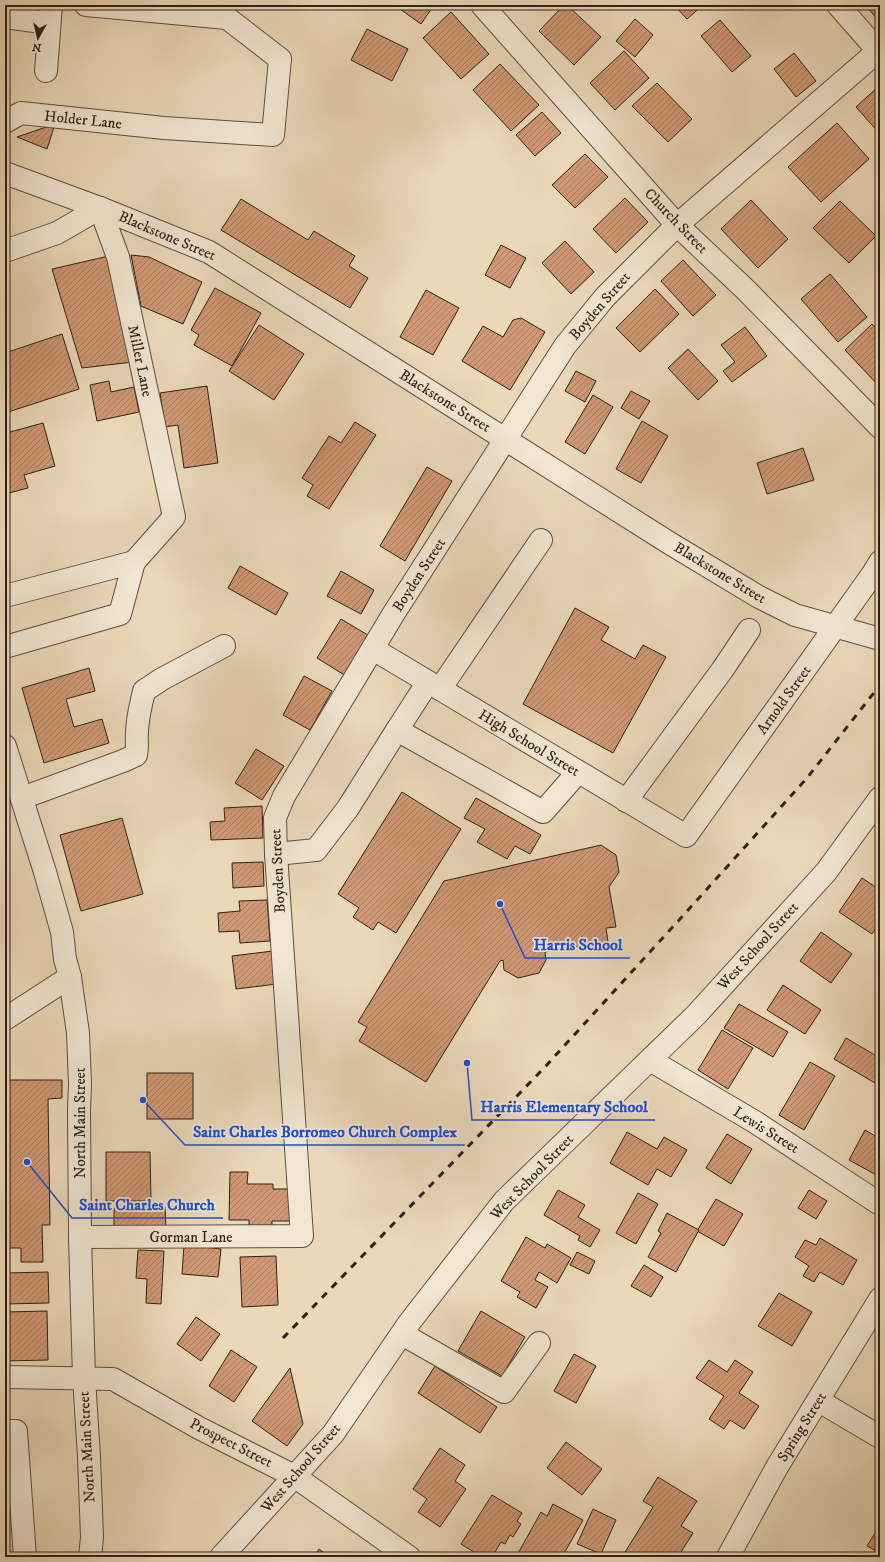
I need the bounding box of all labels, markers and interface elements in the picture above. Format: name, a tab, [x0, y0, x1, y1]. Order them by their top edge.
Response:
north arrow	[18, 18, 58, 58]
text: N	[31, 39, 42, 54]
street label: Holder Lane	[43, 106, 123, 134]
street label: Church Street	[640, 184, 712, 258]
street label: Blackstone Street	[115, 207, 219, 265]
street label: Boyden Street	[565, 268, 635, 344]
street label: Miller Lane	[123, 323, 157, 399]
street label: Blackstone Street	[396, 365, 494, 437]
street label: Boyden Street	[388, 534, 450, 615]
street label: Blackstone Street	[671, 538, 770, 608]
street label: Arnold Street	[753, 662, 816, 738]
street label: High School Street	[475, 705, 583, 781]
street label: Boyden Street	[266, 828, 290, 913]
street label: West School Street	[713, 898, 803, 995]
callout: Harris School	[525, 930, 630, 958]
text: Harris School	[534, 935, 624, 955]
street label: North Main Street	[71, 1067, 90, 1179]
callout: Harris Elementary School	[472, 1092, 655, 1120]
text: Harris Elementary School	[480, 1097, 649, 1117]
street label: Lewis Street	[730, 1102, 803, 1158]
callout: Saint Charles Borromeo Church Complex	[185, 1117, 465, 1145]
text: Saint Charles Borromeo Church Complex	[193, 1122, 457, 1142]
street label: West School Street	[486, 1130, 578, 1225]
callout: Saint Charles Church	[72, 1190, 223, 1218]
text: Saint Charles Church	[79, 1195, 216, 1215]
street label: Gorman Lane	[149, 1228, 233, 1247]
street label: Spring Street	[773, 1388, 831, 1465]
street label: North Main Street	[75, 1391, 99, 1503]
street label: Prospect Street	[186, 1414, 276, 1472]
street label: West School Street	[256, 1419, 345, 1517]

